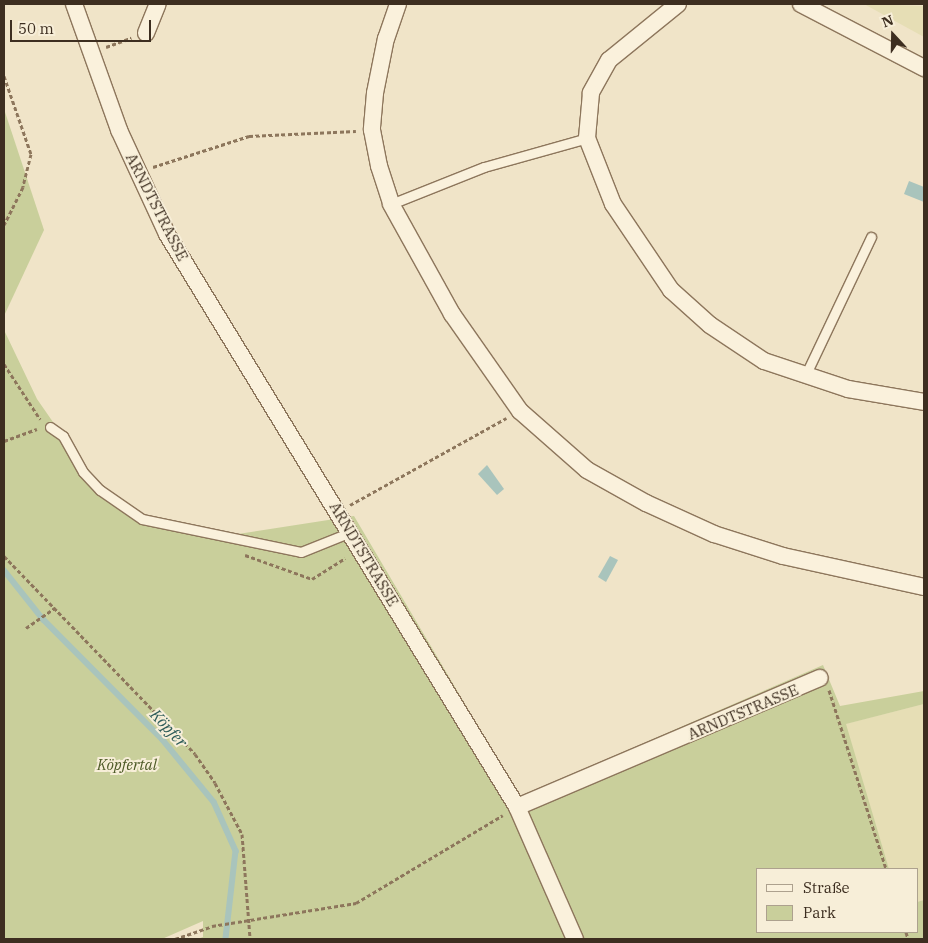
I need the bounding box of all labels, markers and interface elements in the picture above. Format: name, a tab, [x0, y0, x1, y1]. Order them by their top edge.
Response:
scale bar	[12, 10, 154, 42]
north arrow	[868, 10, 918, 60]
text: N	[879, 11, 896, 31]
text: 50 m	[18, 19, 54, 38]
street label: ARNDTSTRASSE	[122, 150, 192, 264]
street label: ARNDTSTRASSE	[326, 499, 402, 609]
street label: ARNDTSTRASSE	[685, 681, 801, 743]
water label: Köpfer	[147, 705, 191, 751]
park label: Köpfertal	[97, 756, 157, 774]
legend	[756, 868, 918, 933]
text: Straße	[803, 878, 850, 897]
text: Park	[803, 903, 836, 922]

